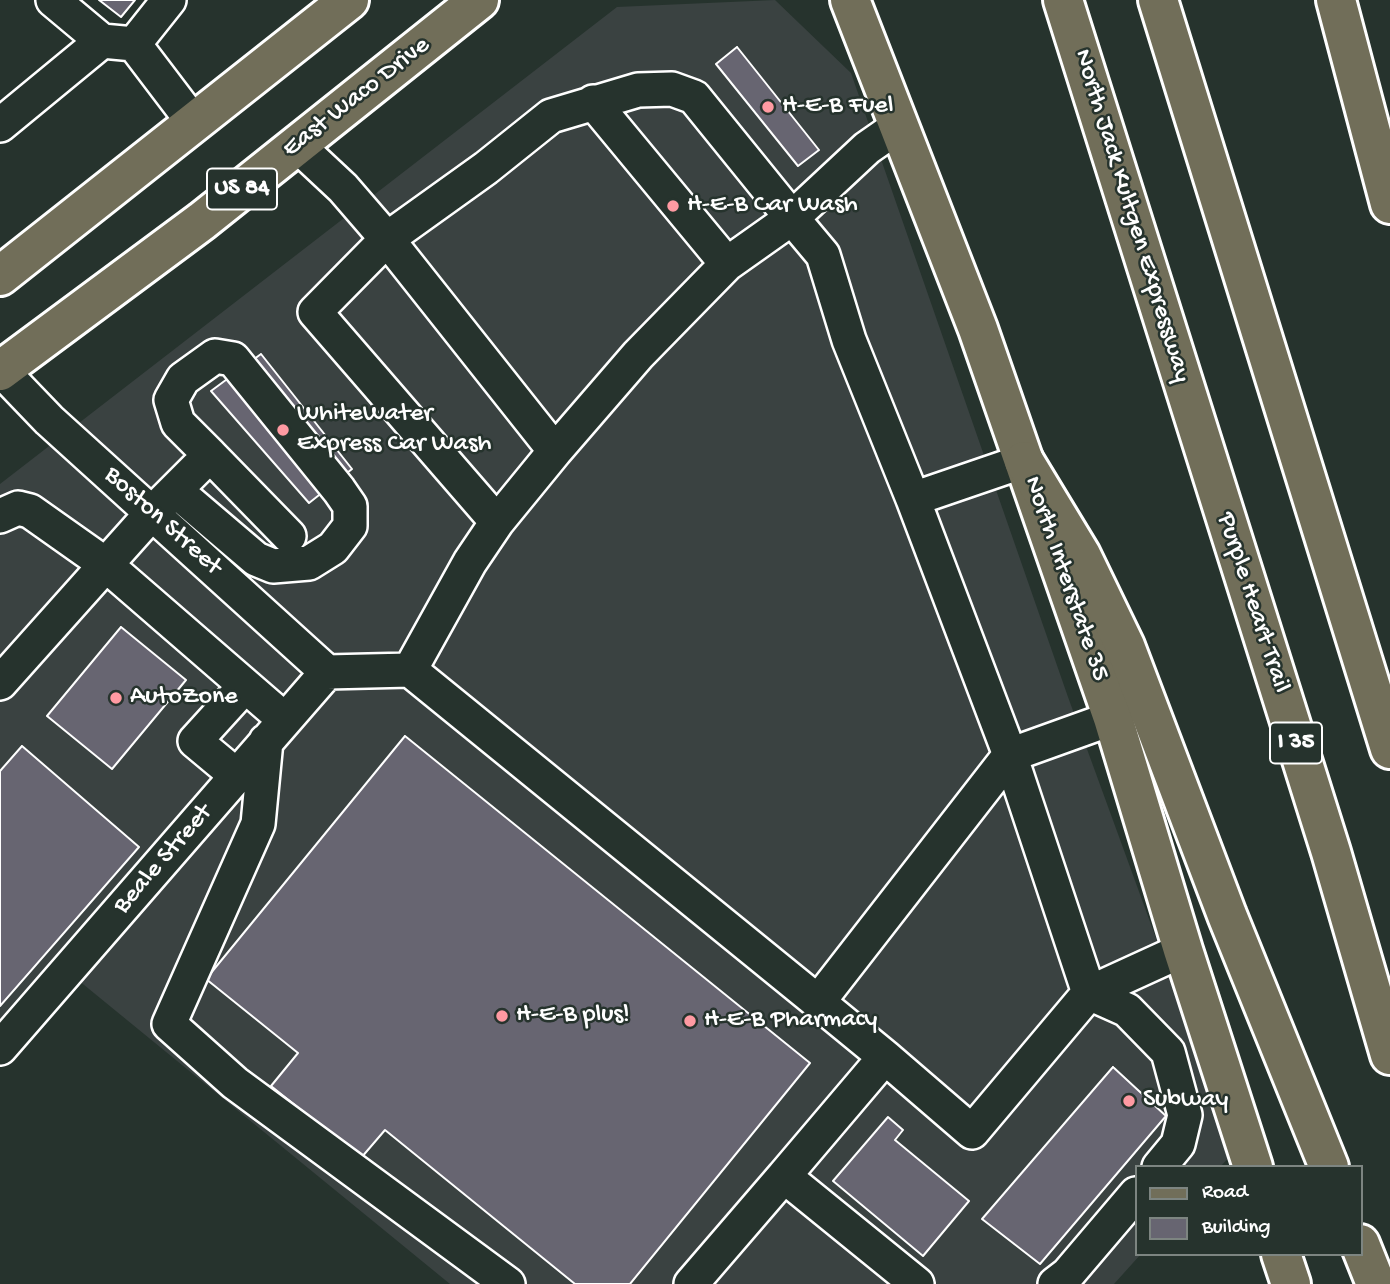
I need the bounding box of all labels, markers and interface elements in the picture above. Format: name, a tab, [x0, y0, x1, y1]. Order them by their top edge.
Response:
street label: East Waco Drive	[277, 31, 437, 165]
street label: North Jack Kultgen Expressway	[1065, 46, 1197, 386]
place label: H-E-B Fuel	[782, 91, 893, 123]
marker: H-E-B Fuel	[760, 99, 776, 115]
road number: US 84	[207, 168, 277, 210]
place label: H-E-B Car Wash	[687, 190, 858, 222]
marker: H-E-B Car Wash	[665, 198, 681, 214]
place label: WhiteWater Express Car Wash	[297, 399, 492, 460]
marker: WhiteWater Express Car Wash	[275, 422, 291, 438]
street label: Boston Street	[96, 461, 228, 583]
street label: North Interstate 35	[1015, 473, 1115, 685]
street label: Purple Heart Trail	[1208, 509, 1296, 697]
place label: AutoZone	[130, 682, 238, 714]
marker: AutoZone	[108, 690, 124, 706]
road number: I 35	[1270, 722, 1322, 764]
street label: Beale Street	[108, 799, 220, 921]
place label: H-E-B plus!	[516, 1000, 630, 1032]
place label: H-E-B Pharmacy	[704, 1005, 877, 1037]
marker: H-E-B plus!	[494, 1008, 510, 1024]
marker: H-E-B Pharmacy	[682, 1013, 698, 1029]
place label: Subway	[1143, 1085, 1228, 1117]
marker: Subway	[1121, 1093, 1137, 1109]
legend	[1134, 1165, 1362, 1256]
text: Road	[1202, 1181, 1248, 1206]
text: Building	[1202, 1216, 1271, 1241]

